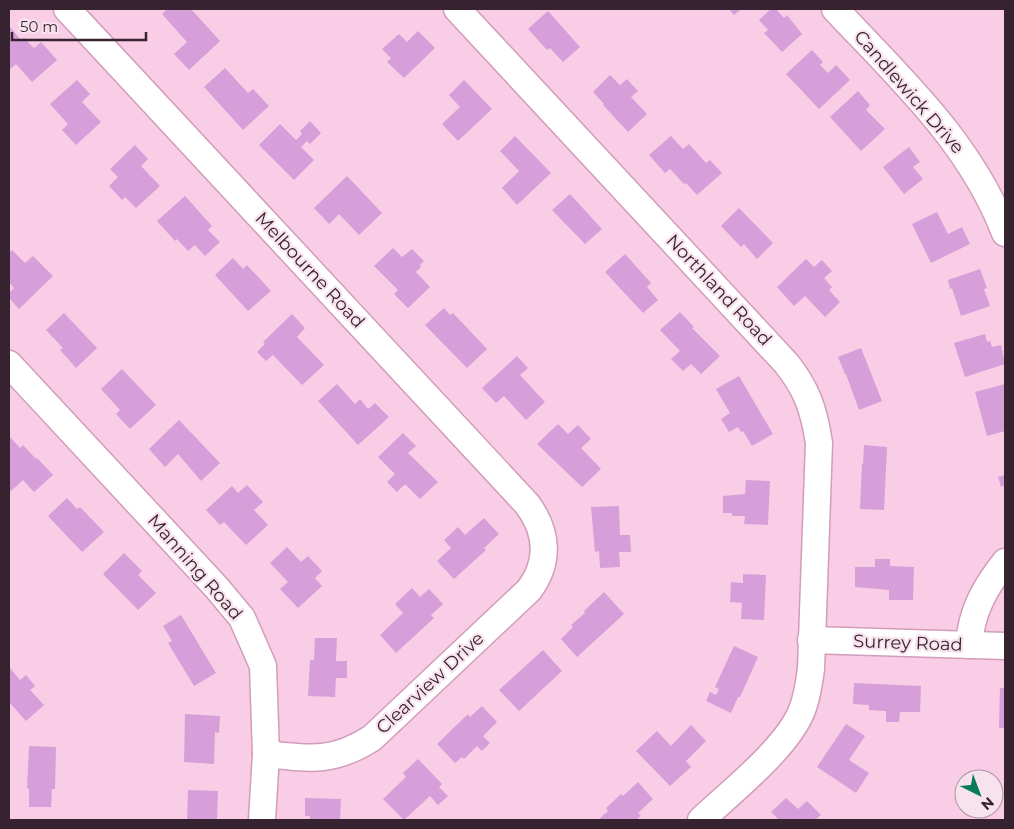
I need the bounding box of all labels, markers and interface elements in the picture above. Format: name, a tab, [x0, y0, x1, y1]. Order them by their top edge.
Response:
scale bar	[12, 10, 146, 42]
text: 50 m	[20, 17, 58, 36]
street label: Candlewick Drive	[849, 26, 969, 158]
street label: Melbourne Road	[251, 208, 369, 332]
street label: Northland Road	[662, 230, 776, 350]
street label: Manning Road	[143, 509, 247, 625]
street label: Clearview Drive	[372, 627, 489, 739]
street label: Surrey Road	[853, 630, 963, 656]
north arrow	[954, 769, 1004, 819]
text: N	[977, 793, 998, 814]

